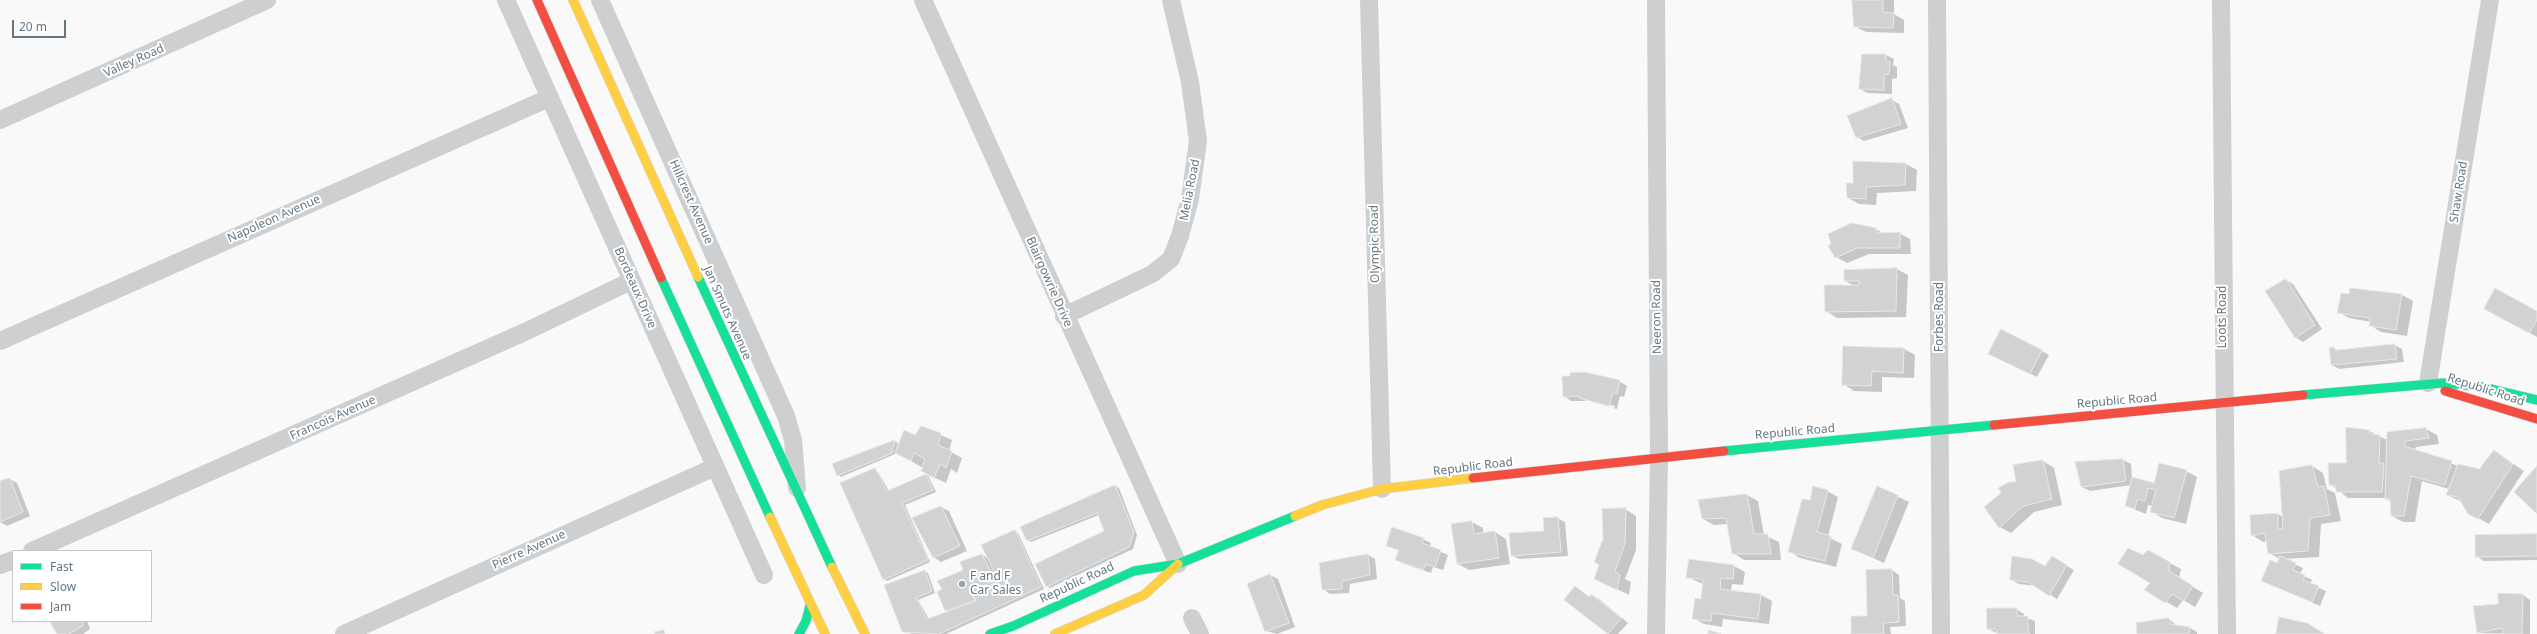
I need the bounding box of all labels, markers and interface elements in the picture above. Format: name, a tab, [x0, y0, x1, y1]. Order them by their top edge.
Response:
scale bar	[14, 12, 68, 38]
text: 20 m	[19, 18, 47, 35]
street label: Valley Road	[102, 41, 166, 81]
street label: Hillcrest Avenue	[666, 158, 716, 246]
street label: Melia Road	[1177, 158, 1203, 222]
street label: Shaw Road	[2447, 160, 2471, 224]
street label: Napoleon Avenue	[225, 192, 323, 246]
street label: Olympic Road	[1367, 205, 1383, 283]
street label: Blairgowrie Drive	[1023, 235, 1075, 329]
street label: Bordeaux Drive	[611, 245, 659, 331]
street label: Jan Smuts Avenue	[700, 264, 754, 362]
street label: Neeron Road	[1649, 280, 1665, 354]
street label: Forbes Road	[1933, 282, 1947, 352]
street label: Loots Road	[2216, 286, 2230, 348]
street label: Republic Road	[2446, 371, 2526, 409]
street label: Republic Road	[2076, 390, 2158, 412]
street label: Francois Avenue	[288, 393, 378, 443]
street label: Republic Road	[1754, 421, 1836, 443]
street label: Republic Road	[1432, 455, 1514, 479]
street label: Pierre Avenue	[490, 527, 568, 573]
legend	[12, 550, 152, 622]
text: Fast	[50, 558, 73, 575]
street label: Republic Road	[1038, 560, 1116, 606]
place label: F and F Car Sales	[970, 570, 1021, 598]
text: Slow	[50, 578, 76, 595]
marker: F and F Car Sales	[957, 579, 967, 589]
text: Jam	[50, 598, 71, 615]

